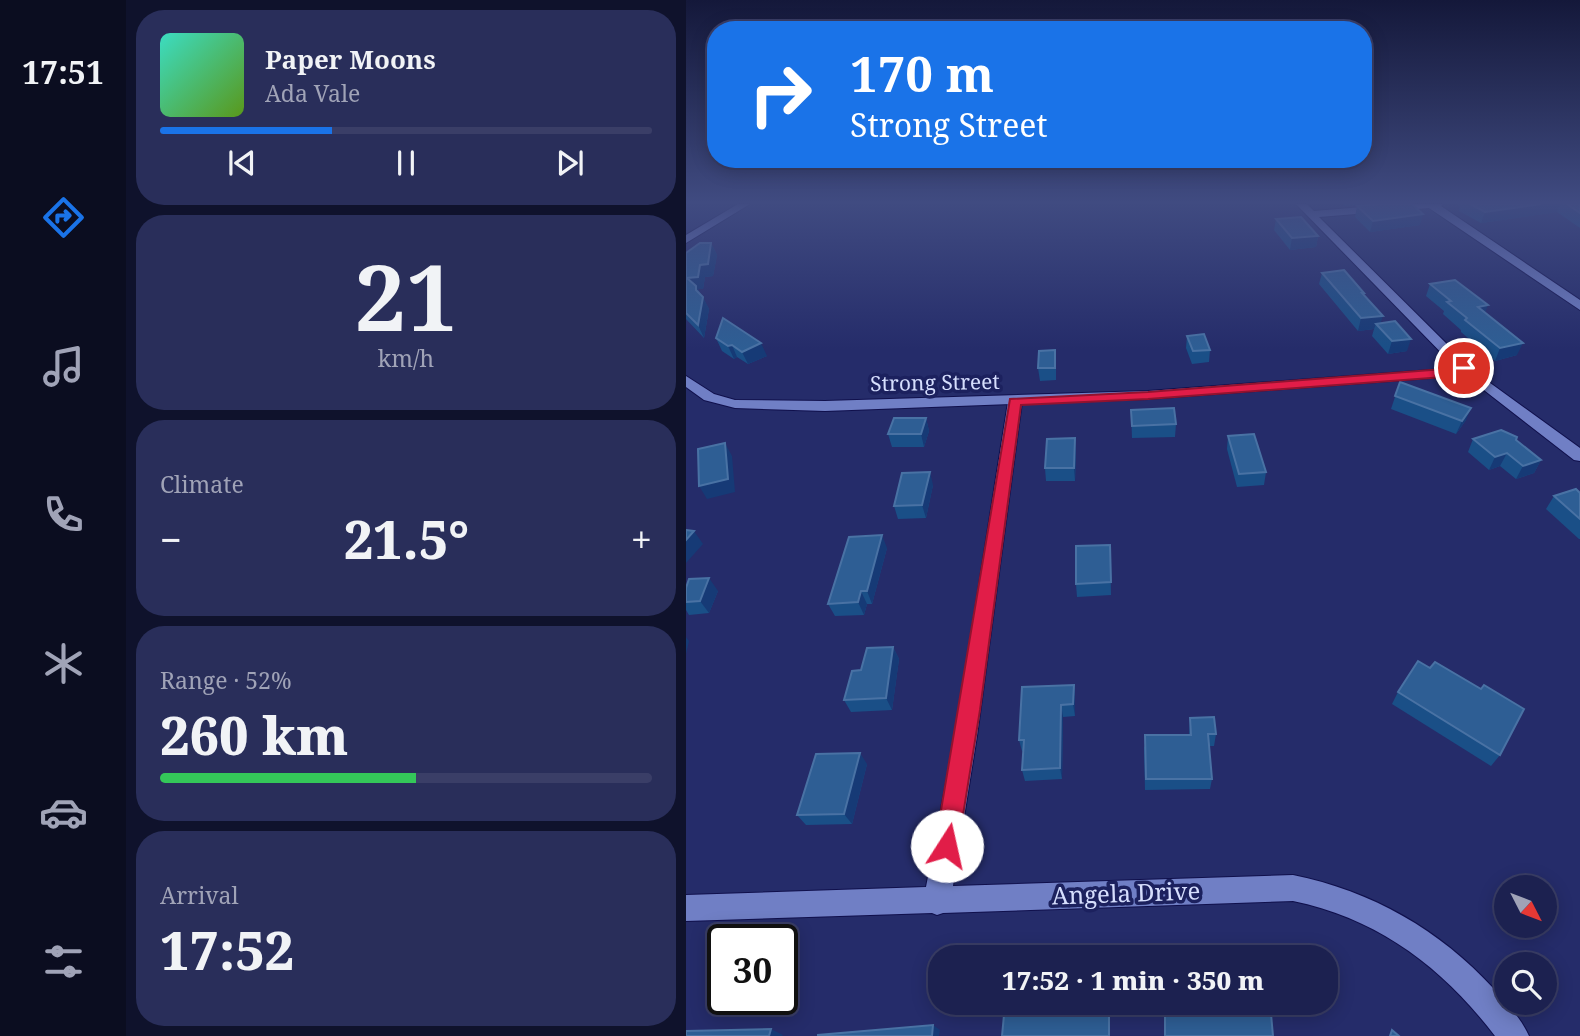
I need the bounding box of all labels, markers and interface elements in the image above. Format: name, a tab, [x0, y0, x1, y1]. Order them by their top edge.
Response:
text: 170 m	[850, 40, 994, 106]
text: Paper Moons	[265, 41, 436, 77]
icon: right	[735, 49, 826, 140]
text: 17:51	[22, 50, 104, 93]
text: Ada Vale	[265, 77, 360, 109]
text: Strong Street	[850, 103, 1048, 146]
icon: previous	[223, 144, 261, 182]
icon: pause	[387, 144, 425, 182]
icon: next	[551, 144, 589, 182]
icon: directions	[39, 193, 88, 242]
text: 21	[355, 234, 457, 358]
pin	[1434, 338, 1494, 398]
icon: music	[39, 342, 88, 391]
text: km/h	[378, 342, 434, 374]
icon: arrive	[1445, 349, 1483, 387]
street label: Strong Street	[870, 367, 1000, 397]
text: Climate	[160, 468, 244, 500]
icon: phone	[39, 490, 88, 539]
text: 21.5°	[344, 503, 469, 574]
text: −	[160, 513, 182, 565]
text: +	[631, 513, 652, 565]
icon: climate	[39, 639, 88, 688]
text: Range · 52%	[160, 664, 292, 696]
text: 260 km	[160, 699, 348, 770]
icon: car	[39, 788, 88, 837]
position arrow	[910, 809, 984, 883]
street label: Angela Drive	[1051, 873, 1201, 912]
north arrow	[1494, 875, 1558, 938]
map controls	[1494, 875, 1557, 1015]
text: Arrival	[160, 879, 239, 911]
text: 17:52	[160, 914, 294, 985]
speed limit sign: 30	[707, 924, 798, 1015]
icon: filters	[39, 937, 88, 986]
button: search	[1494, 952, 1557, 1015]
text: 17:52 · 1 min · 350 m	[1002, 962, 1264, 998]

